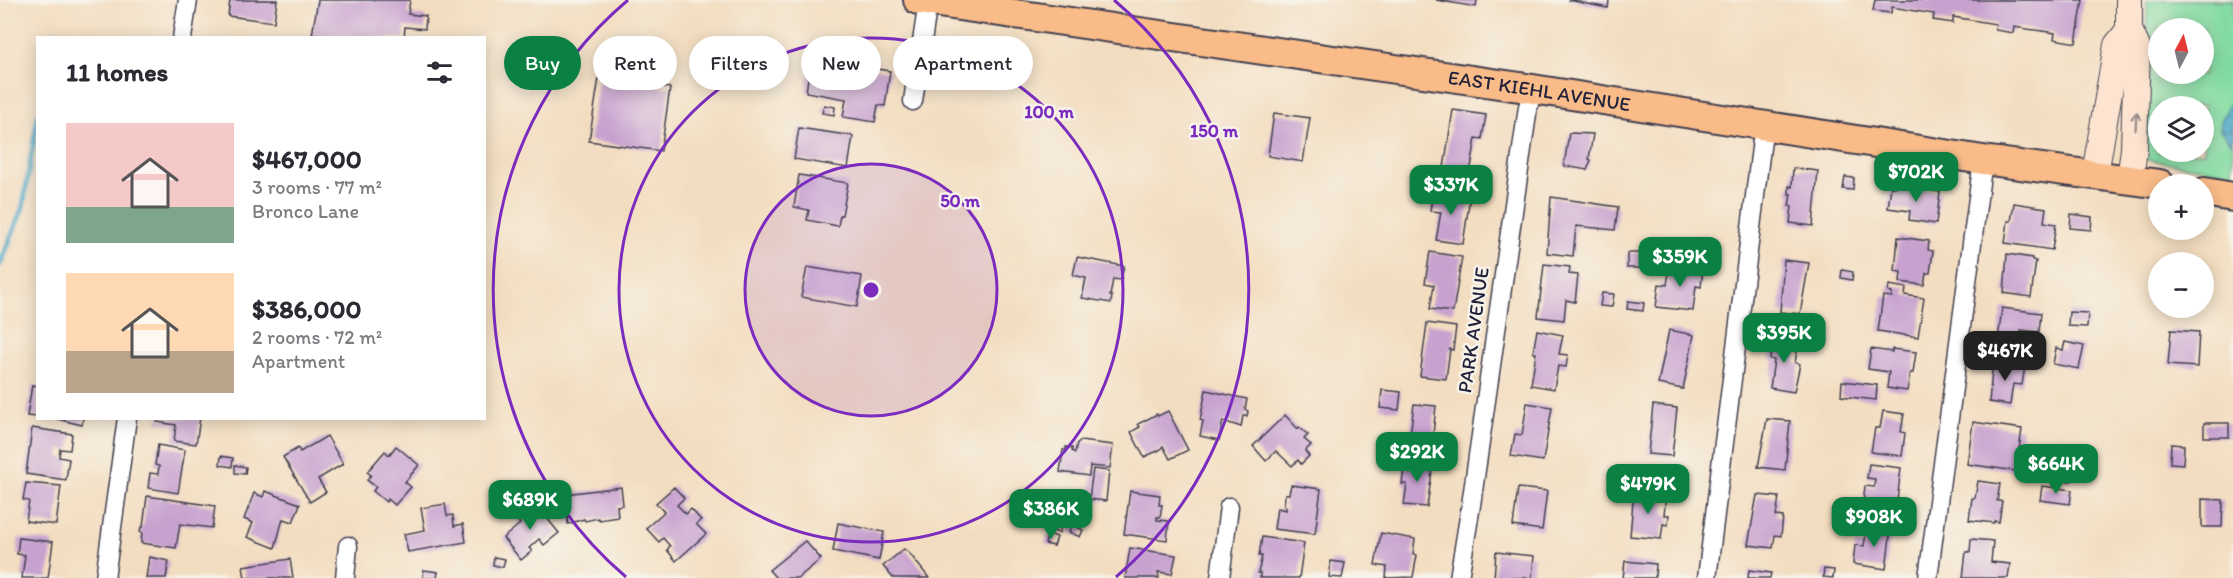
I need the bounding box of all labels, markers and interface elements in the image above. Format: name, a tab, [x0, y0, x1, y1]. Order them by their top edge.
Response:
north arrow	[2148, 18, 2214, 84]
map controls	[2148, 18, 2214, 318]
chip: Buy	[504, 36, 581, 90]
chip: Rent	[593, 36, 677, 90]
chip: Filters	[689, 36, 789, 90]
chip: New	[801, 36, 881, 90]
chip: Apartment	[893, 36, 1033, 90]
text: 11 homes	[66, 56, 168, 88]
icon: filters	[423, 56, 456, 89]
street label: EAST KIEHL AVENUE	[1447, 65, 1632, 116]
button: layers	[2148, 96, 2214, 162]
text: 100 m	[1024, 101, 1075, 123]
one-way arrow	[2130, 111, 2141, 131]
text: 150 m	[1190, 120, 1239, 142]
text: $467,000	[252, 143, 362, 175]
icon: home	[114, 147, 186, 219]
pin: $702K	[1874, 152, 1958, 203]
text: $702K	[1888, 159, 1944, 183]
pin: $337K	[1409, 165, 1493, 216]
text: $337K	[1424, 172, 1478, 196]
button: +	[2148, 174, 2214, 240]
text: 3 rooms · 77 m²	[252, 175, 382, 199]
text: 50 m	[940, 190, 981, 212]
text: Bronco Lane	[252, 199, 359, 223]
pin: $359K	[1638, 237, 1722, 288]
text: $359K	[1653, 244, 1707, 268]
button: −	[2148, 252, 2214, 318]
street label: PARK AVENUE	[1452, 266, 1494, 394]
centre of rings	[861, 280, 881, 300]
text: $386,000	[252, 293, 362, 325]
icon: home	[114, 297, 186, 369]
pin: $395K	[1742, 313, 1826, 364]
text: $395K	[1757, 320, 1811, 344]
text: 2 rooms · 72 m²	[252, 325, 382, 349]
pin: $467K	[1963, 331, 2047, 382]
text: $467K	[1977, 338, 2033, 362]
text: Apartment	[252, 349, 345, 373]
pin: $292K	[1375, 432, 1459, 483]
text: $292K	[1390, 439, 1444, 463]
pin: $664K	[2014, 444, 2098, 495]
text: $664K	[2028, 451, 2084, 475]
pin: $479K	[1606, 464, 1690, 515]
text: $479K	[1620, 471, 1676, 495]
pin: $689K	[488, 480, 572, 531]
text: $689K	[503, 487, 557, 511]
pin: $386K	[1009, 489, 1093, 540]
text: $386K	[1023, 496, 1079, 520]
pin: $908K	[1832, 497, 1916, 548]
text: $908K	[1846, 504, 1902, 528]

